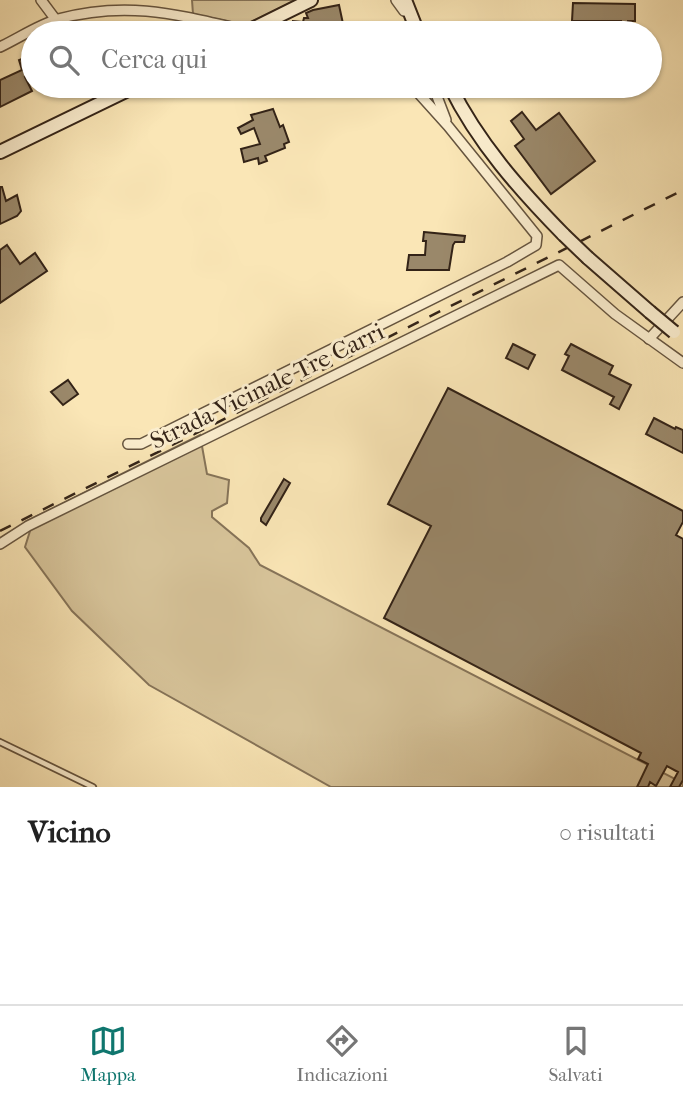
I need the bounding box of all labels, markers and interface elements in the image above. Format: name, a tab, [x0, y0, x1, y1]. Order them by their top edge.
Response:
search box	[21, 21, 662, 98]
icon: search	[45, 41, 83, 79]
text: Cerca qui	[101, 44, 207, 75]
street label: Strada Vicinale Tre Carri	[146, 317, 388, 455]
text: Vicino	[28, 815, 111, 850]
text: 0 risultati	[559, 819, 655, 846]
tab: Mappa	[80, 1022, 136, 1086]
tab: Indicazioni	[297, 1022, 388, 1086]
tab: Salvati	[549, 1022, 603, 1086]

